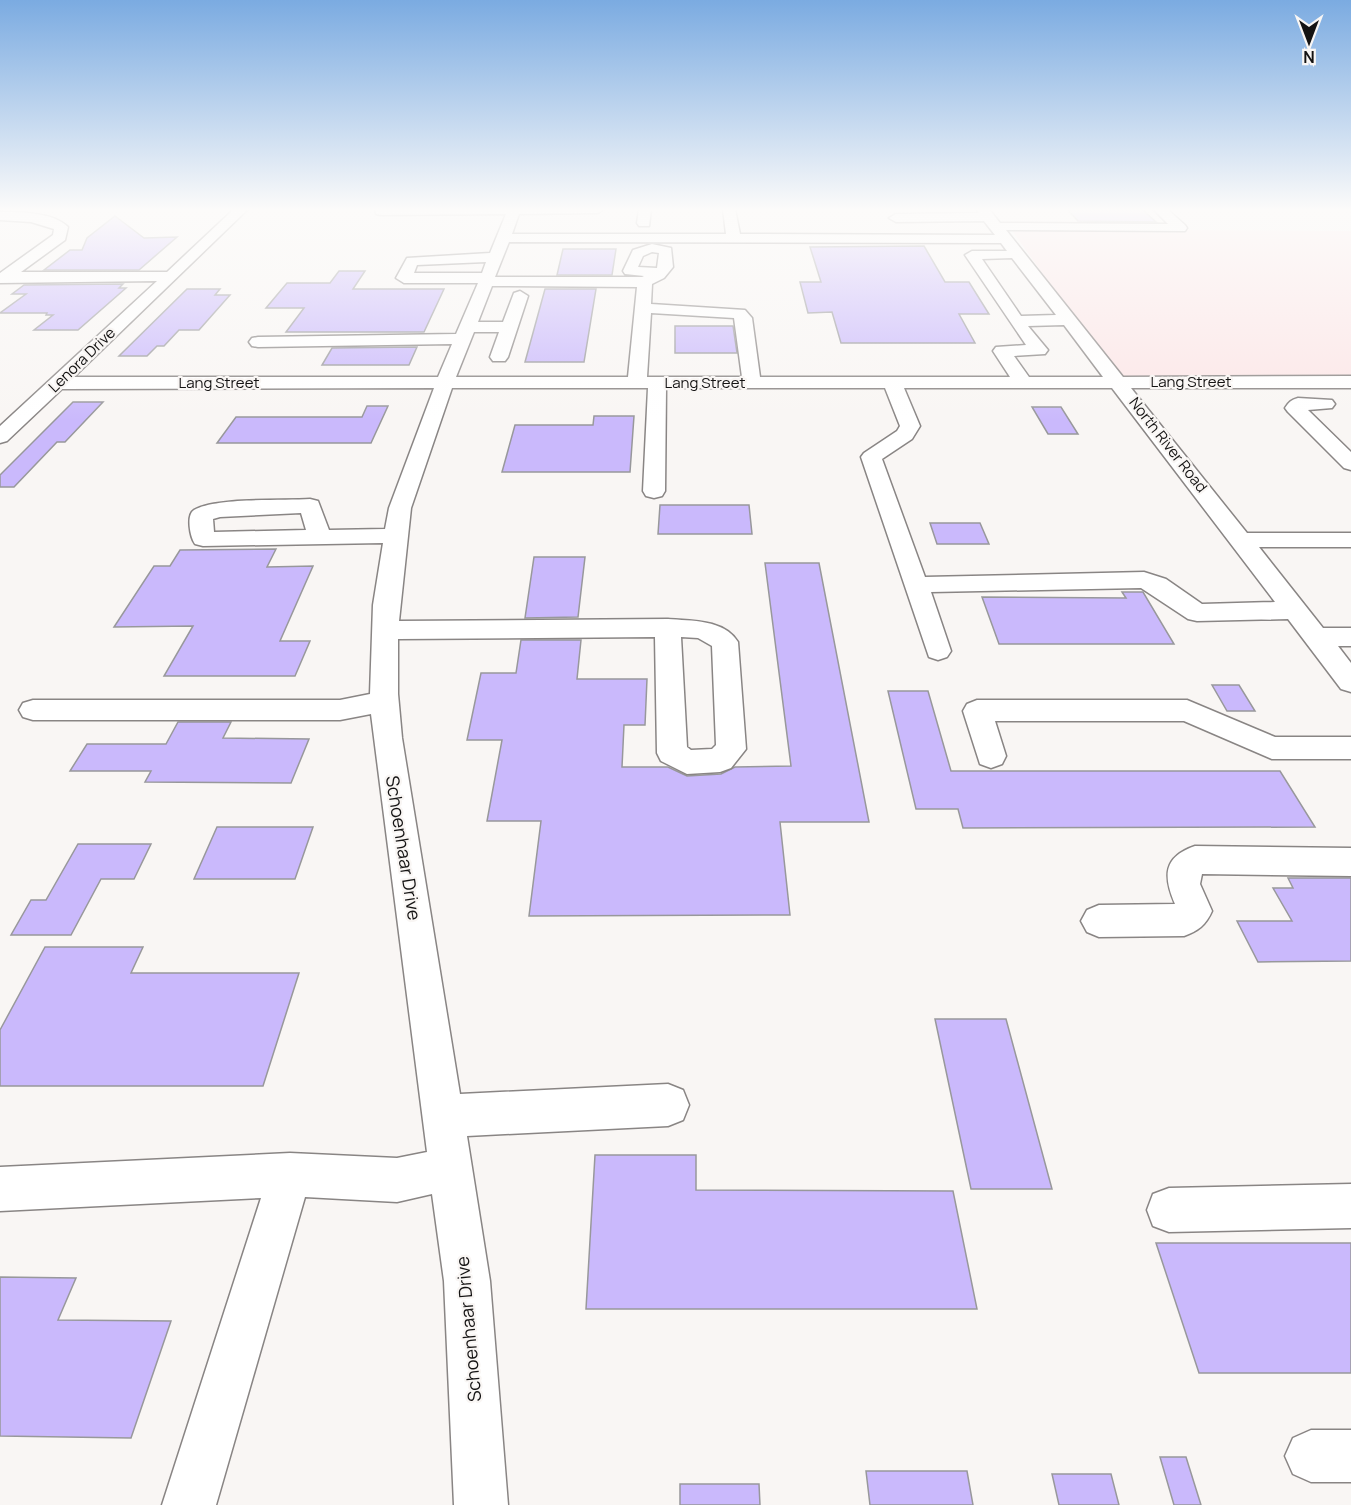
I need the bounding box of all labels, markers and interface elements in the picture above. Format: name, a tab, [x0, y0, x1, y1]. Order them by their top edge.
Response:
north arrow	[1279, 12, 1339, 72]
text: N	[1303, 46, 1315, 68]
street label: Lenora Drive	[44, 322, 120, 397]
street label: Lang Street	[1151, 371, 1231, 392]
street label: Lang Street	[179, 372, 259, 393]
street label: Lang Street	[665, 372, 745, 393]
street label: North River Road	[1125, 393, 1212, 497]
street label: Schoenhaar Drive	[381, 774, 427, 922]
street label: Schoenhaar Drive	[450, 1255, 486, 1403]

